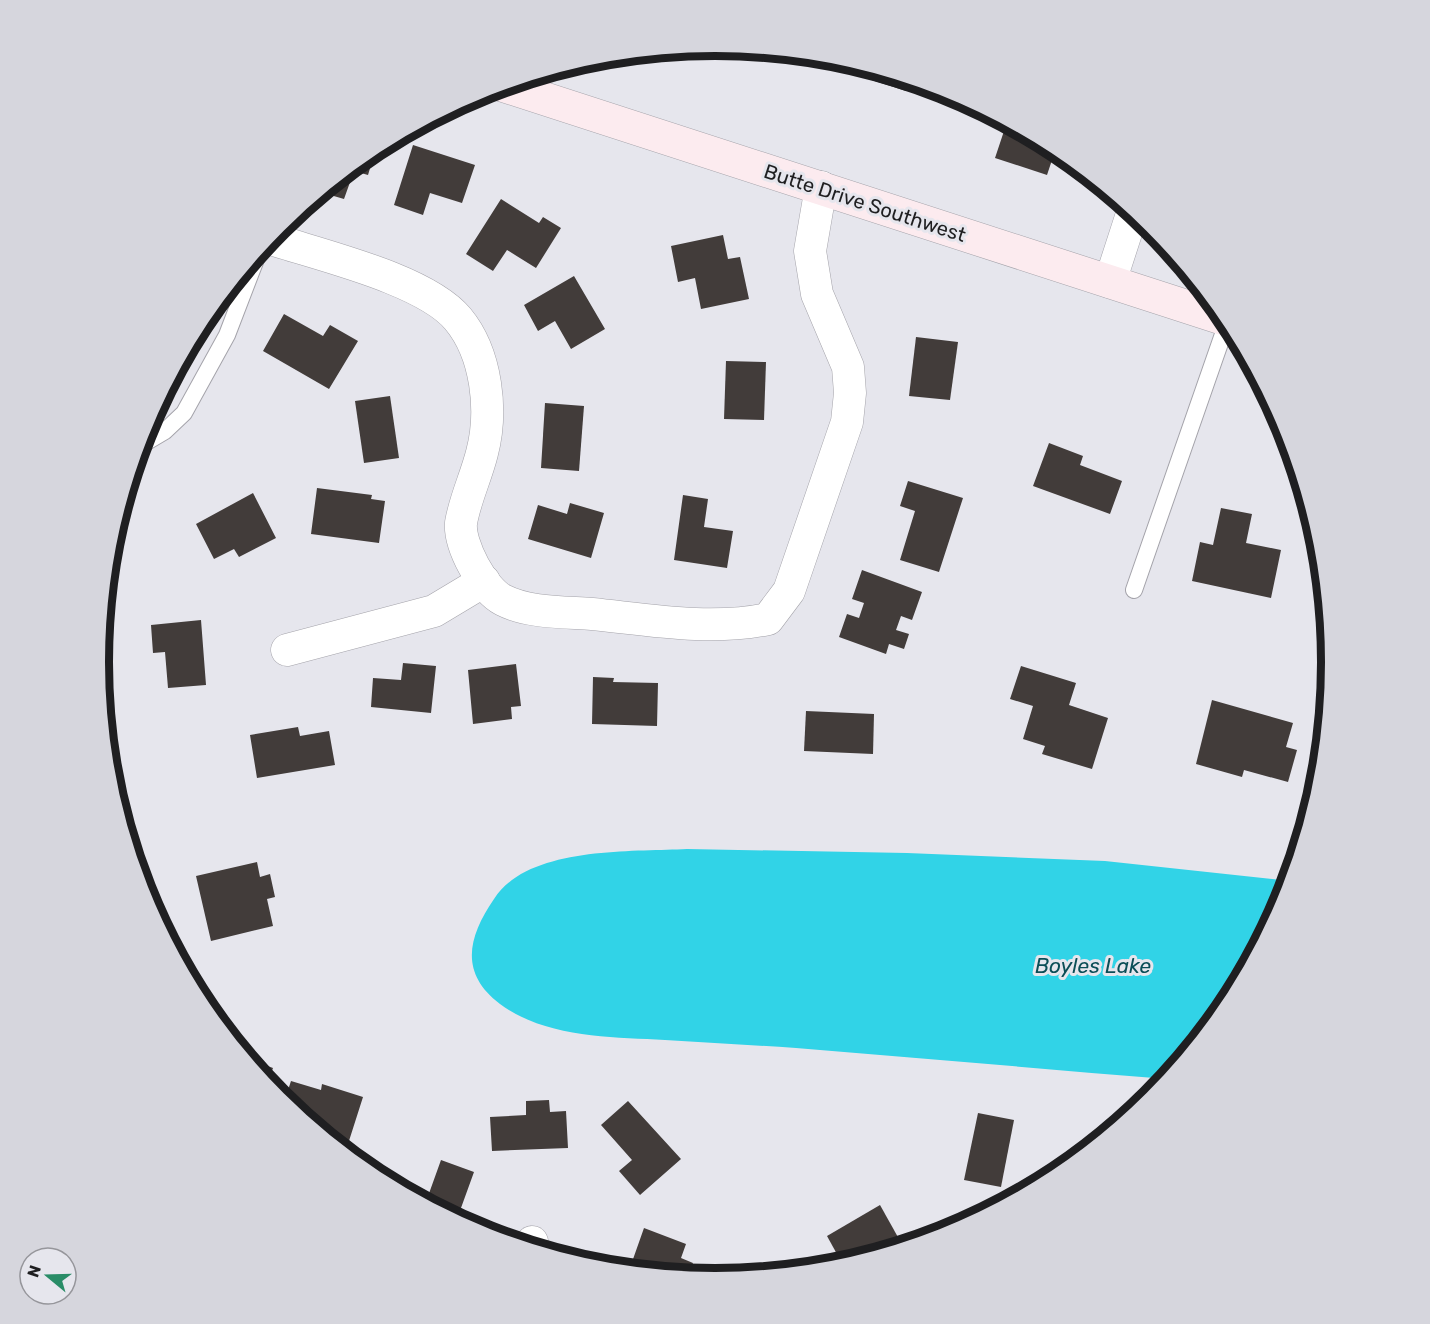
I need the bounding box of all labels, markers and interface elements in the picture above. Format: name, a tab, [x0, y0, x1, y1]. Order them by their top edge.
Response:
street label: Butte Drive Southwest	[761, 159, 969, 247]
water label: Boyles Lake	[1035, 953, 1151, 978]
north arrow	[18, 1246, 78, 1306]
text: N	[23, 1263, 45, 1280]

